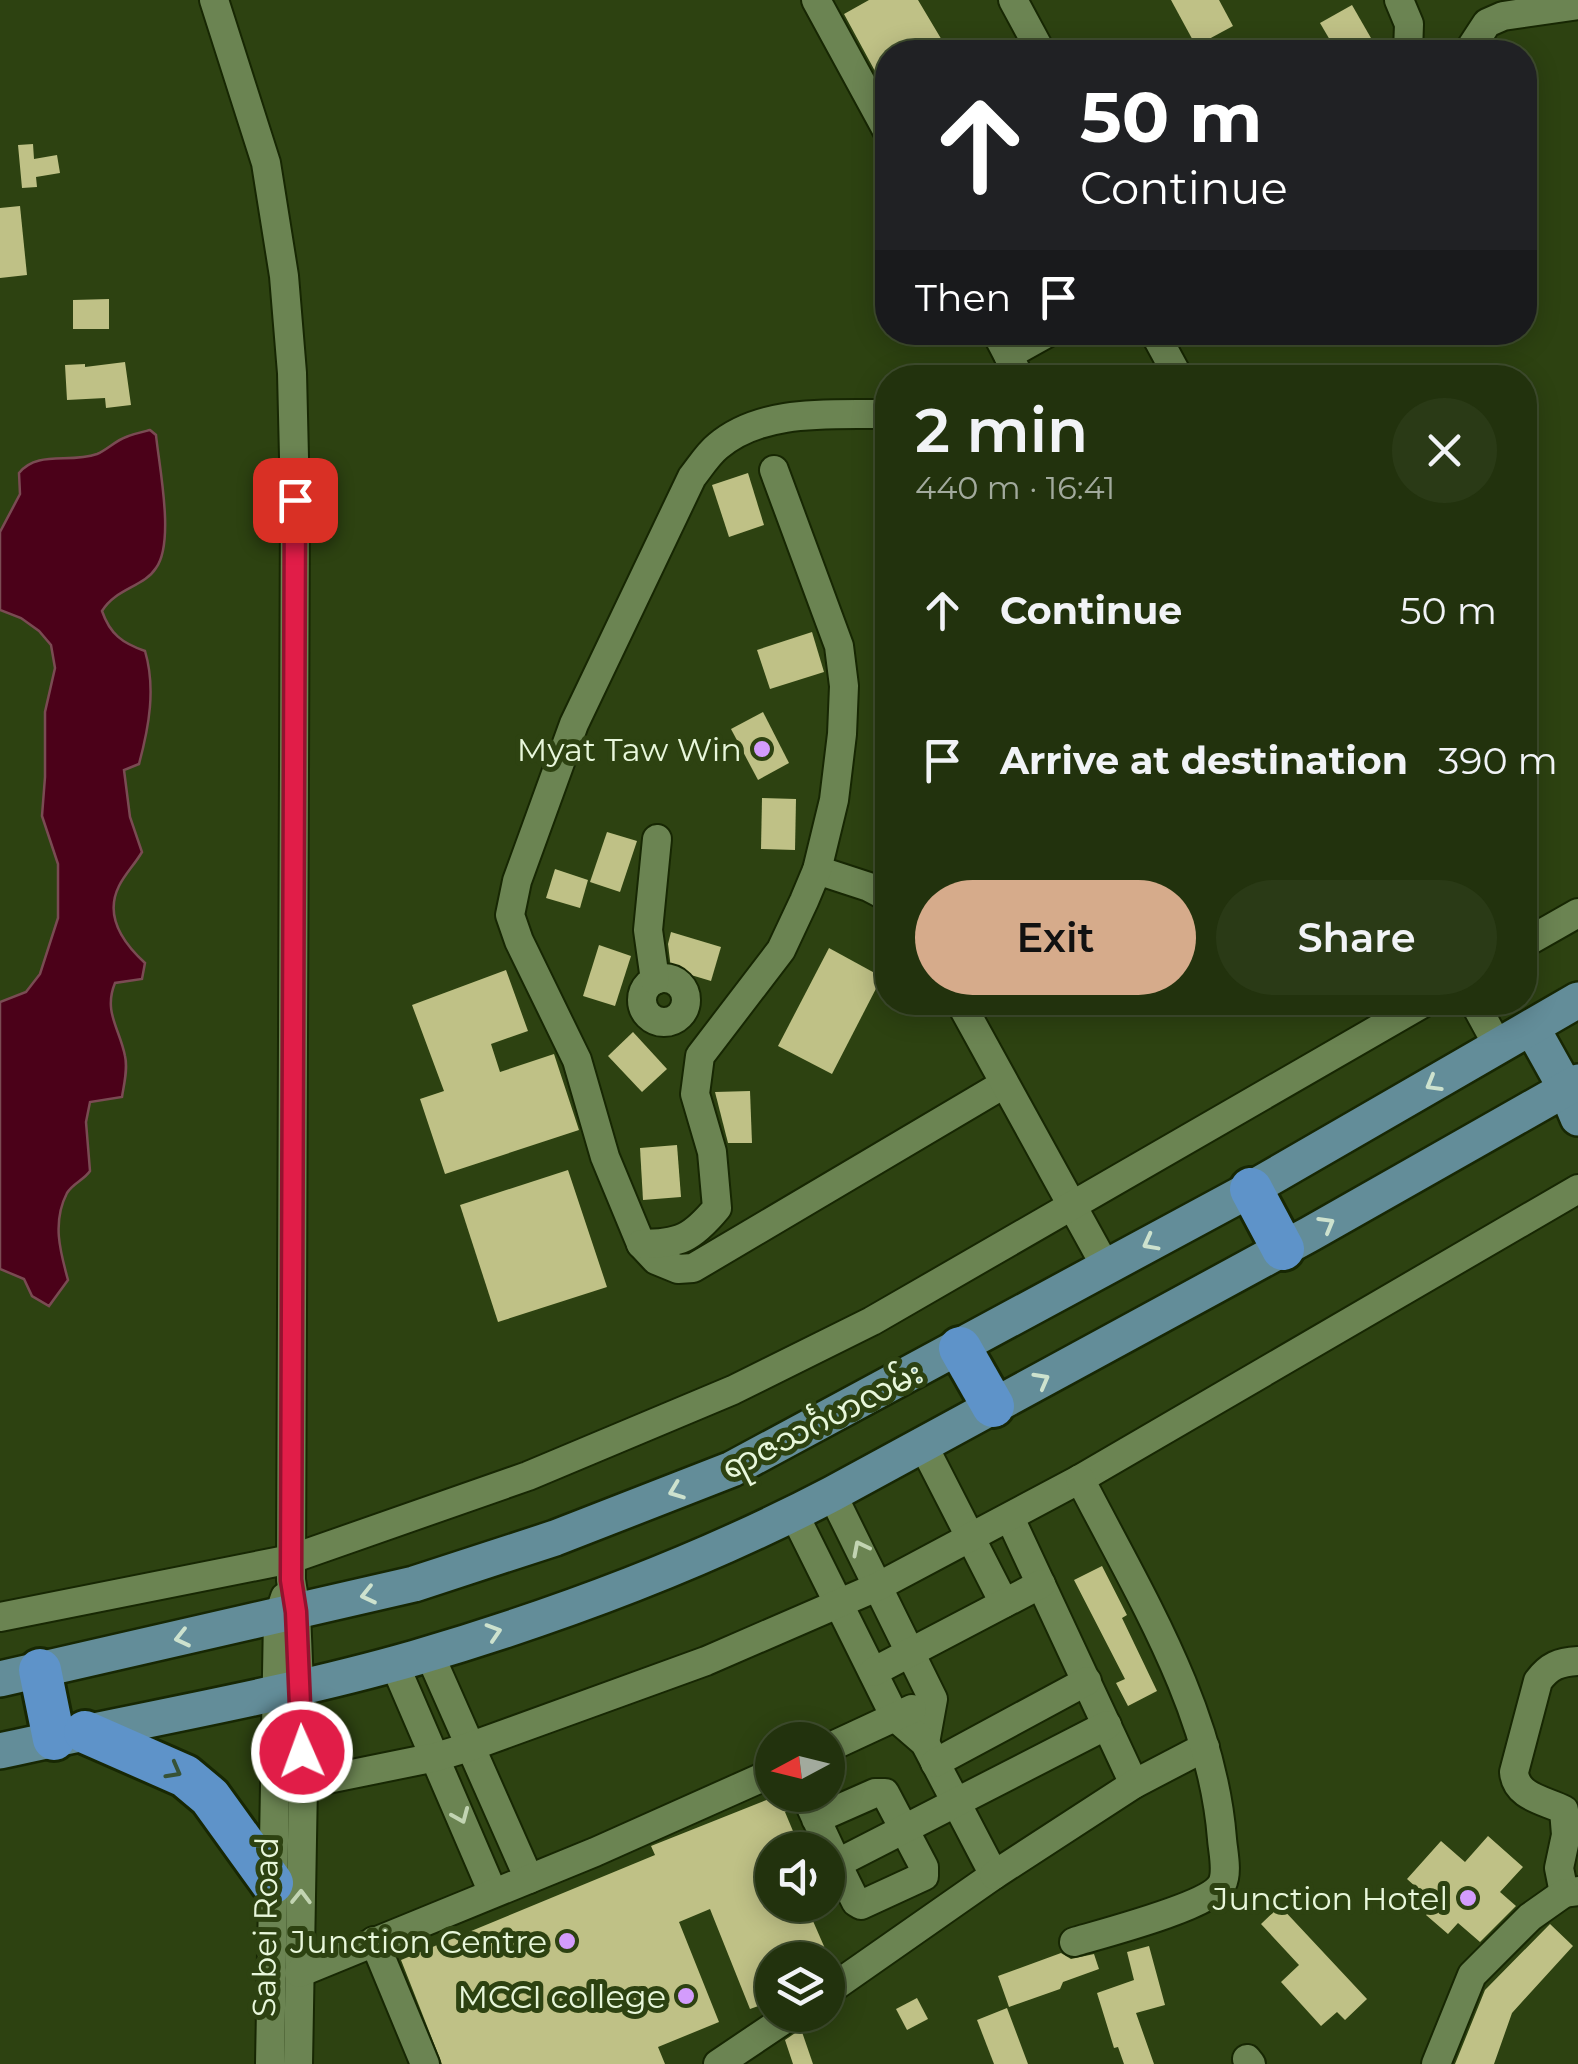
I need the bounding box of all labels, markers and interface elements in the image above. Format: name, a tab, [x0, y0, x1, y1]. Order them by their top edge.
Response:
text: 50 m	[1080, 74, 1262, 160]
icon: ahead	[915, 80, 1045, 210]
text: Continue	[1080, 160, 1288, 215]
icon: arrive	[1031, 270, 1086, 325]
text: Then	[915, 274, 1011, 321]
text: 2 min	[915, 394, 1088, 467]
button: close	[1392, 398, 1497, 503]
pin	[253, 458, 338, 543]
text: 440 m · 16:41	[915, 468, 1115, 507]
icon: arrive	[268, 473, 323, 528]
icon: ahead	[915, 583, 970, 638]
text: Continue	[1000, 587, 1182, 634]
text: 50 m	[1400, 587, 1497, 634]
place label: Myat Taw Win	[517, 730, 742, 769]
icon: arrive	[915, 733, 970, 788]
text: Arrive at destination	[1000, 737, 1408, 784]
text: 390 m	[1438, 737, 1558, 784]
marker: Myat Taw Win	[751, 738, 773, 760]
button: Exit	[915, 880, 1196, 995]
button: Share	[1216, 880, 1497, 995]
one-way arrow	[1426, 1071, 1444, 1091]
one-way arrow	[1317, 1217, 1335, 1237]
one-way arrow	[1142, 1231, 1160, 1251]
street label: ရာဇသင်္ဂဟလမ်း	[713, 1350, 932, 1494]
one-way arrow	[1031, 1372, 1049, 1392]
one-way arrow	[668, 1479, 686, 1499]
one-way arrow	[852, 1541, 872, 1559]
one-way arrow	[360, 1583, 377, 1604]
one-way arrow	[485, 1624, 502, 1644]
one-way arrow	[174, 1626, 191, 1647]
position arrow	[250, 1700, 354, 1804]
north arrow	[755, 1722, 845, 1812]
map controls	[755, 1722, 845, 2032]
one-way arrow	[163, 1759, 181, 1778]
one-way arrow	[449, 1807, 469, 1824]
button: sound	[755, 1832, 845, 1922]
street label: Sabei Road	[244, 1837, 286, 2017]
place label: Junction Hotel	[1212, 1879, 1448, 1918]
marker: Junction Hotel	[1457, 1887, 1479, 1909]
one-way arrow	[290, 1888, 312, 1904]
place label: Junction Centre	[289, 1922, 547, 1961]
marker: Junction Centre	[556, 1930, 578, 1952]
button: layers	[755, 1942, 845, 2032]
place label: MCCI college	[458, 1977, 666, 2016]
marker: MCCI college	[675, 1985, 697, 2007]

